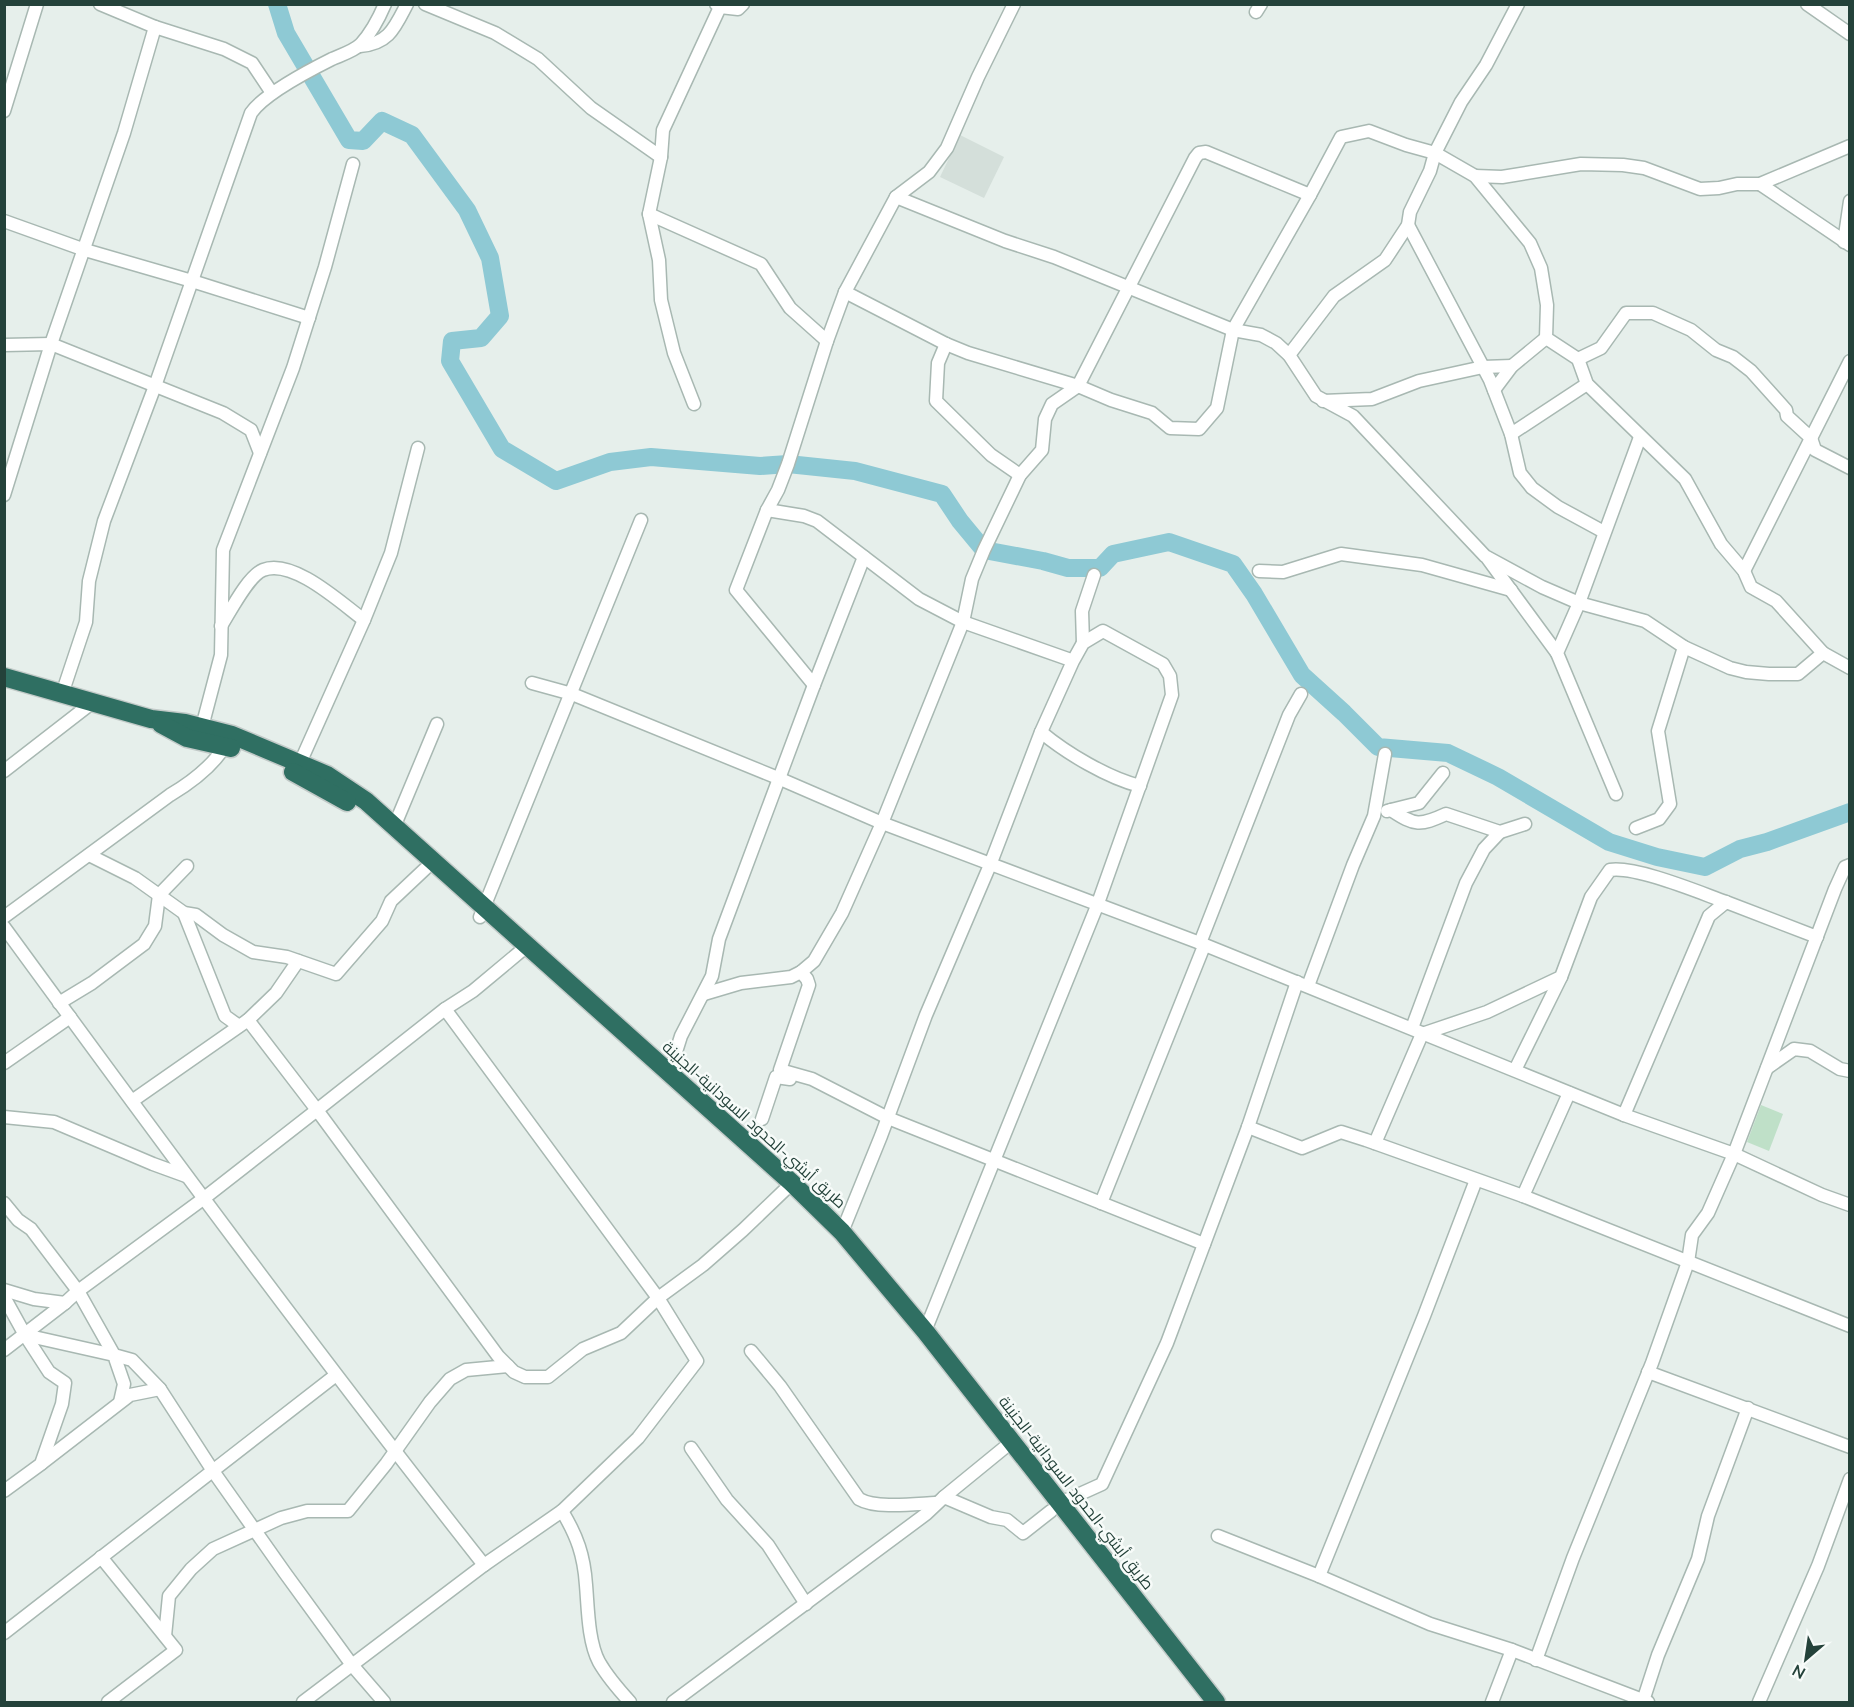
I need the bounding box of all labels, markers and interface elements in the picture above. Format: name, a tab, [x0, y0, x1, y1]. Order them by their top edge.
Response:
street label: طريق أبشي-الحدود السودانية-الجنينة	[657, 1036, 851, 1214]
street label: طريق أبشي-الحدود السودانية-الجنينة	[993, 1392, 1159, 1595]
north arrow	[1776, 1629, 1836, 1689]
text: N	[1789, 1659, 1810, 1684]

